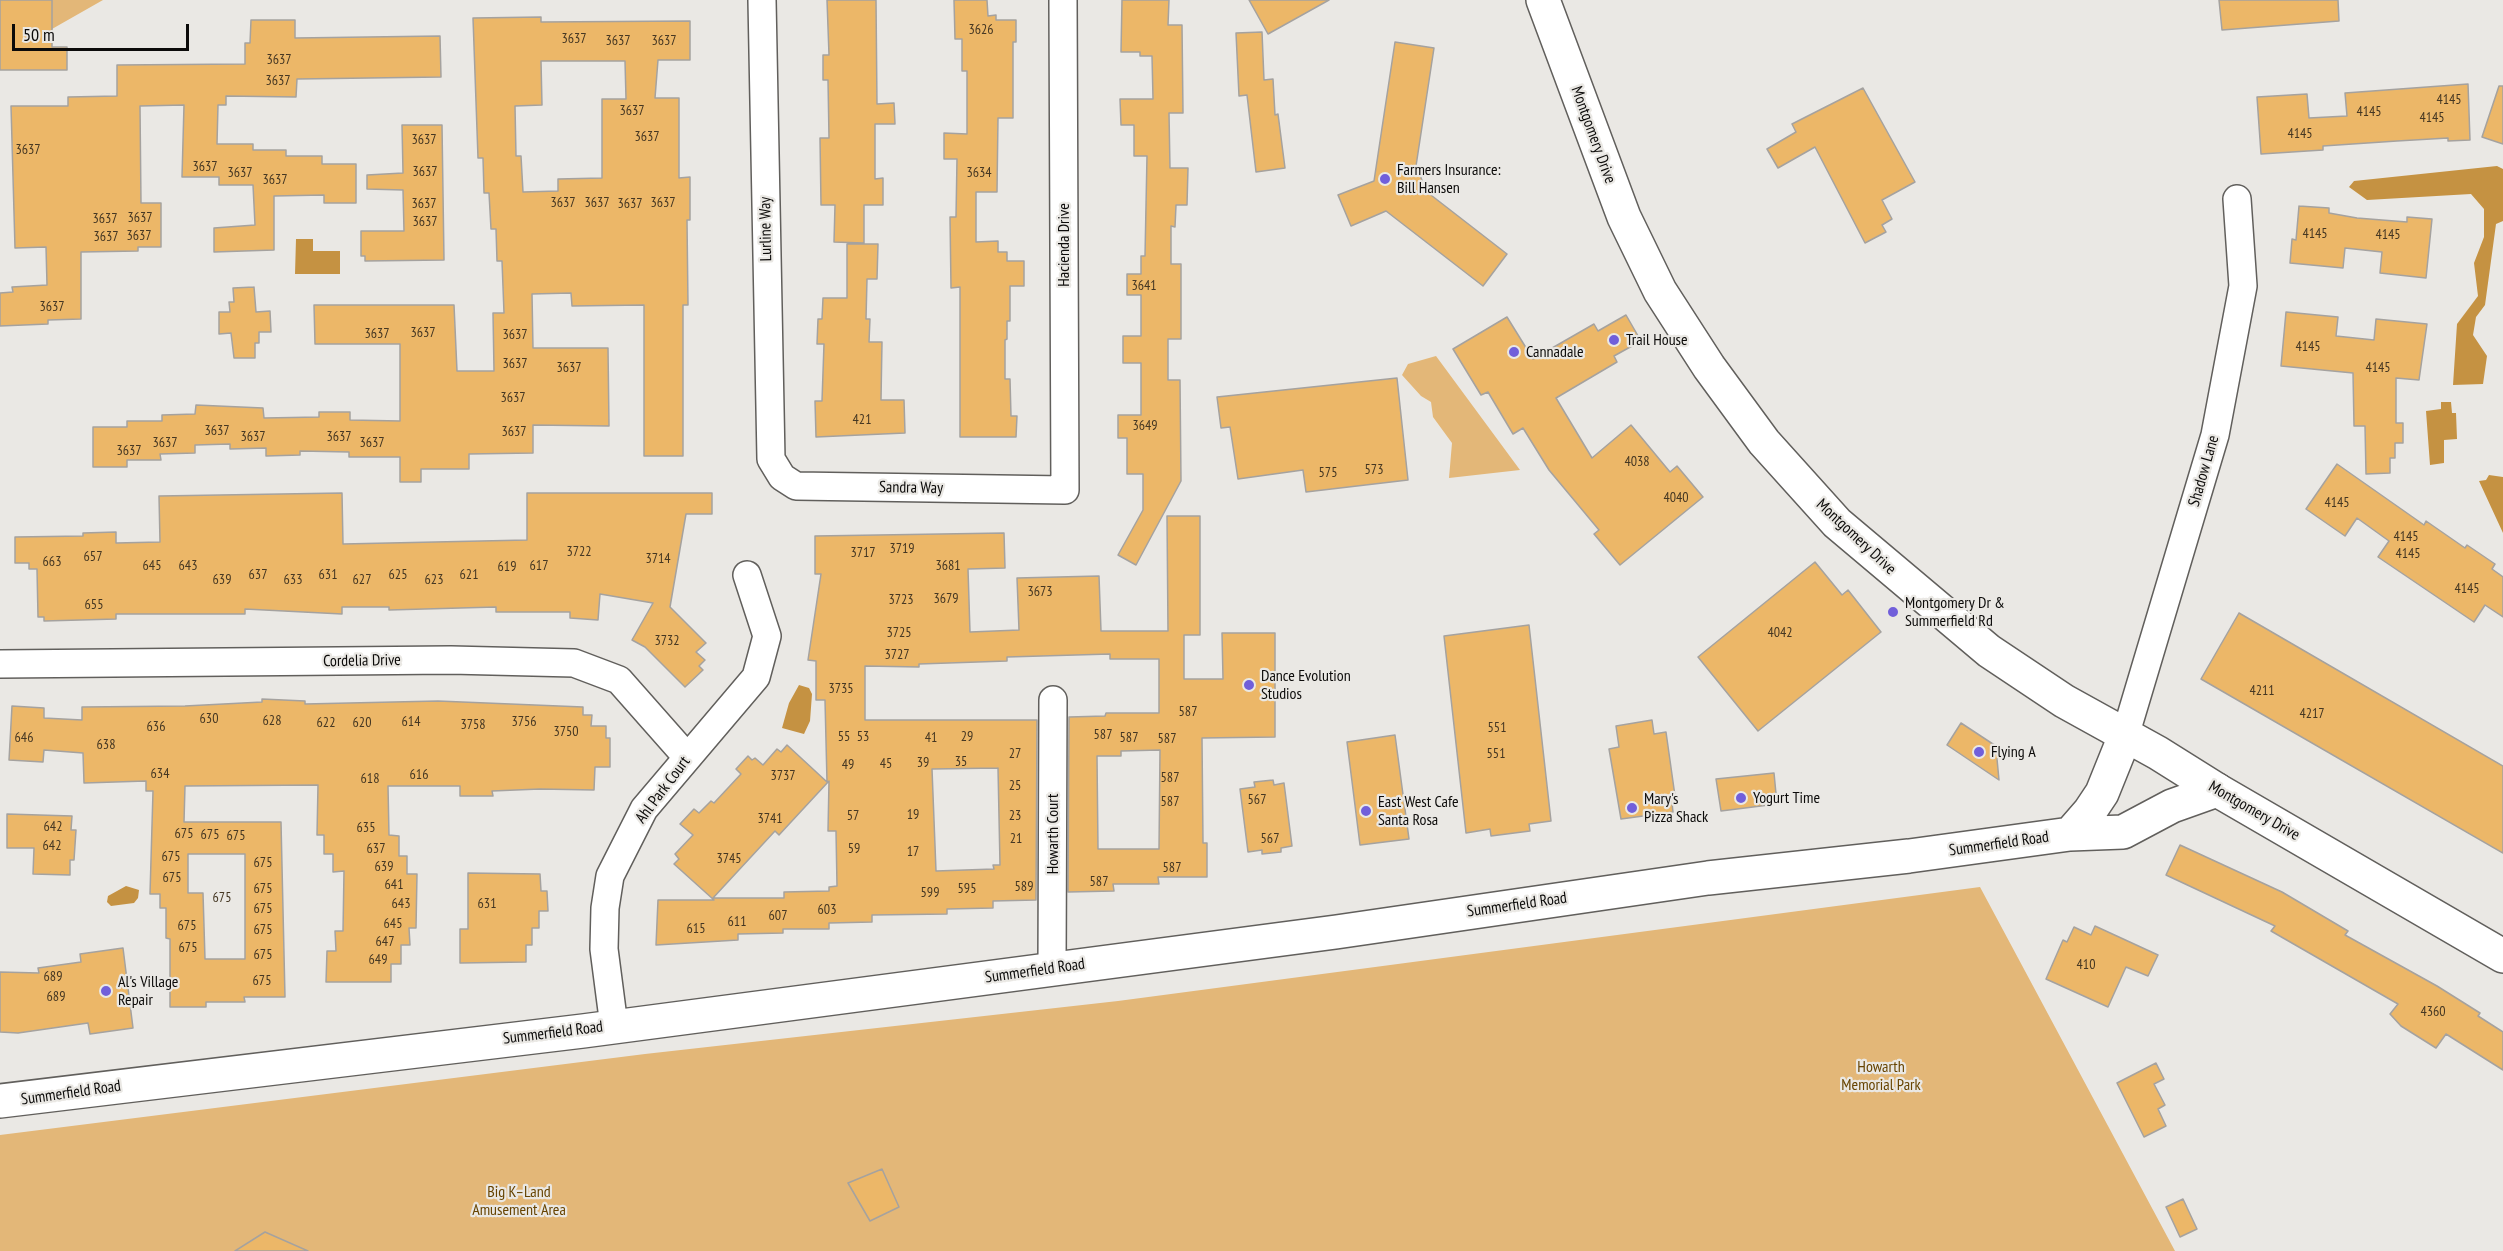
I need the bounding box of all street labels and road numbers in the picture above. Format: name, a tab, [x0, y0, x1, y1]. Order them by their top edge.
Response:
street label: Montgomery Drive	[1567, 84, 1619, 186]
street label: Lurline Way	[756, 197, 776, 261]
street label: Hacienda Drive	[1054, 203, 1074, 287]
street label: Shadow Lane	[2185, 433, 2223, 509]
street label: Sandra Way	[879, 478, 943, 498]
street label: Montgomery Drive	[1812, 495, 1900, 579]
street label: Cordelia Drive	[323, 651, 401, 671]
street label: Ahl Park Court	[632, 753, 694, 827]
street label: Montgomery Drive	[2205, 777, 2303, 845]
street label: Howarth Court	[1043, 794, 1063, 874]
street label: Summerfield Road	[1948, 827, 2050, 861]
street label: Summerfield Road	[1466, 888, 1568, 922]
street label: Summerfield Road	[984, 954, 1086, 988]
street label: Summerfield Road	[502, 1017, 604, 1049]
street label: Summerfield Road	[20, 1076, 122, 1110]

